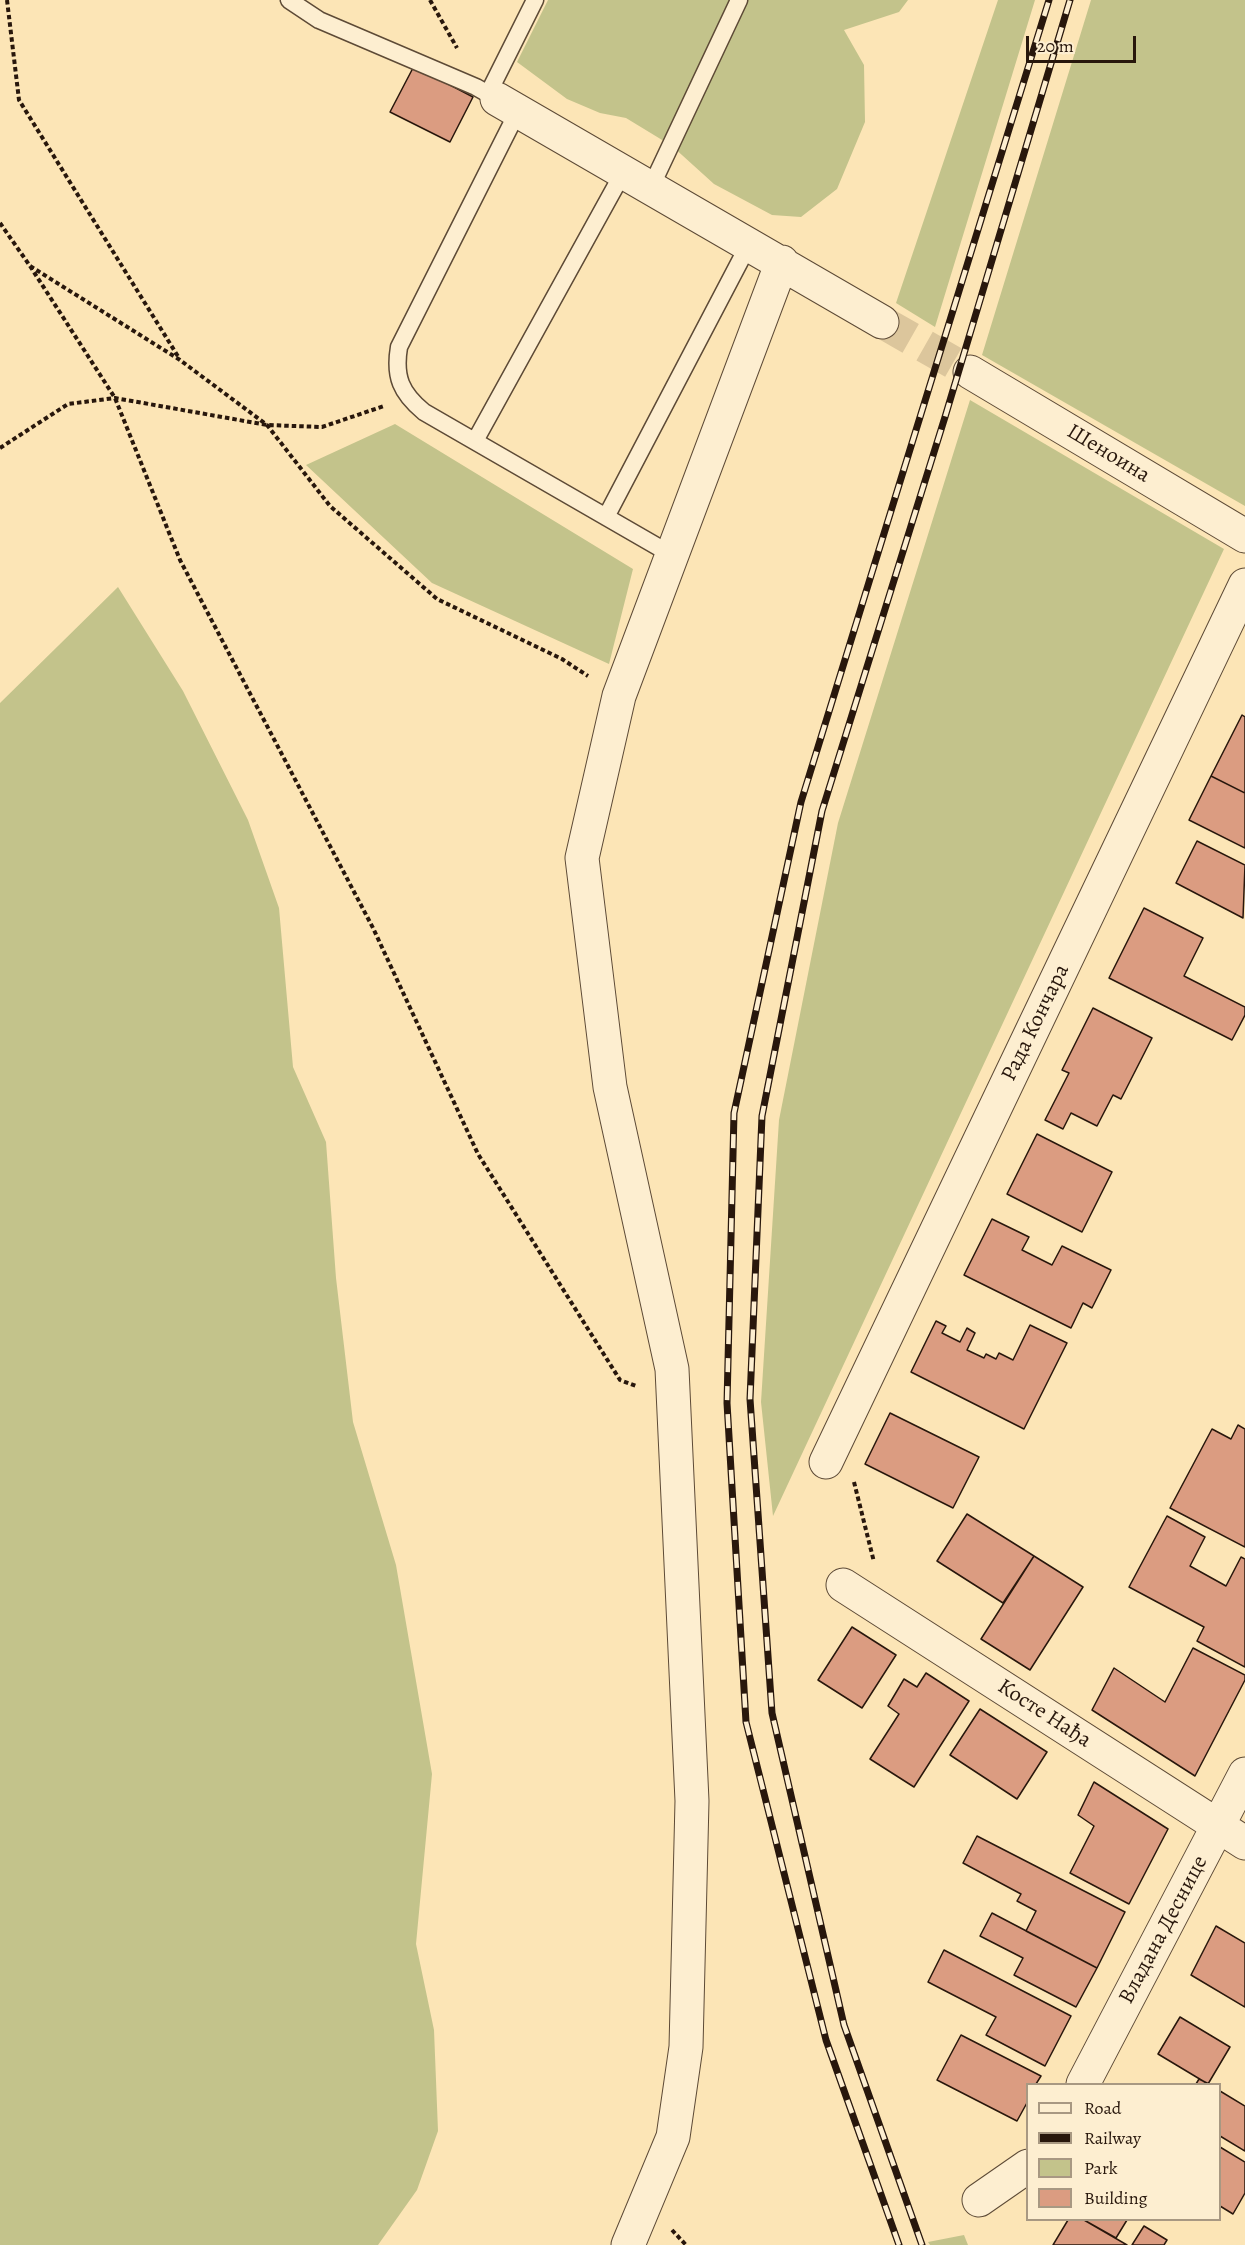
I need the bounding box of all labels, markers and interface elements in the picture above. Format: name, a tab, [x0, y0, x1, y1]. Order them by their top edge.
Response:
scale bar	[1029, 24, 1138, 62]
text: 20 m	[1037, 34, 1074, 58]
street label: Шеноина	[1061, 419, 1155, 489]
street label: Рада Кончара	[996, 960, 1076, 1086]
street label: Косте Нађа	[992, 1674, 1096, 1754]
street label: Владана Деснице	[1114, 1851, 1214, 2009]
legend	[1026, 2083, 1221, 2221]
text: Road	[1084, 2096, 1121, 2120]
text: Railway	[1084, 2126, 1141, 2150]
text: Park	[1084, 2156, 1118, 2180]
text: Building	[1084, 2186, 1148, 2210]

